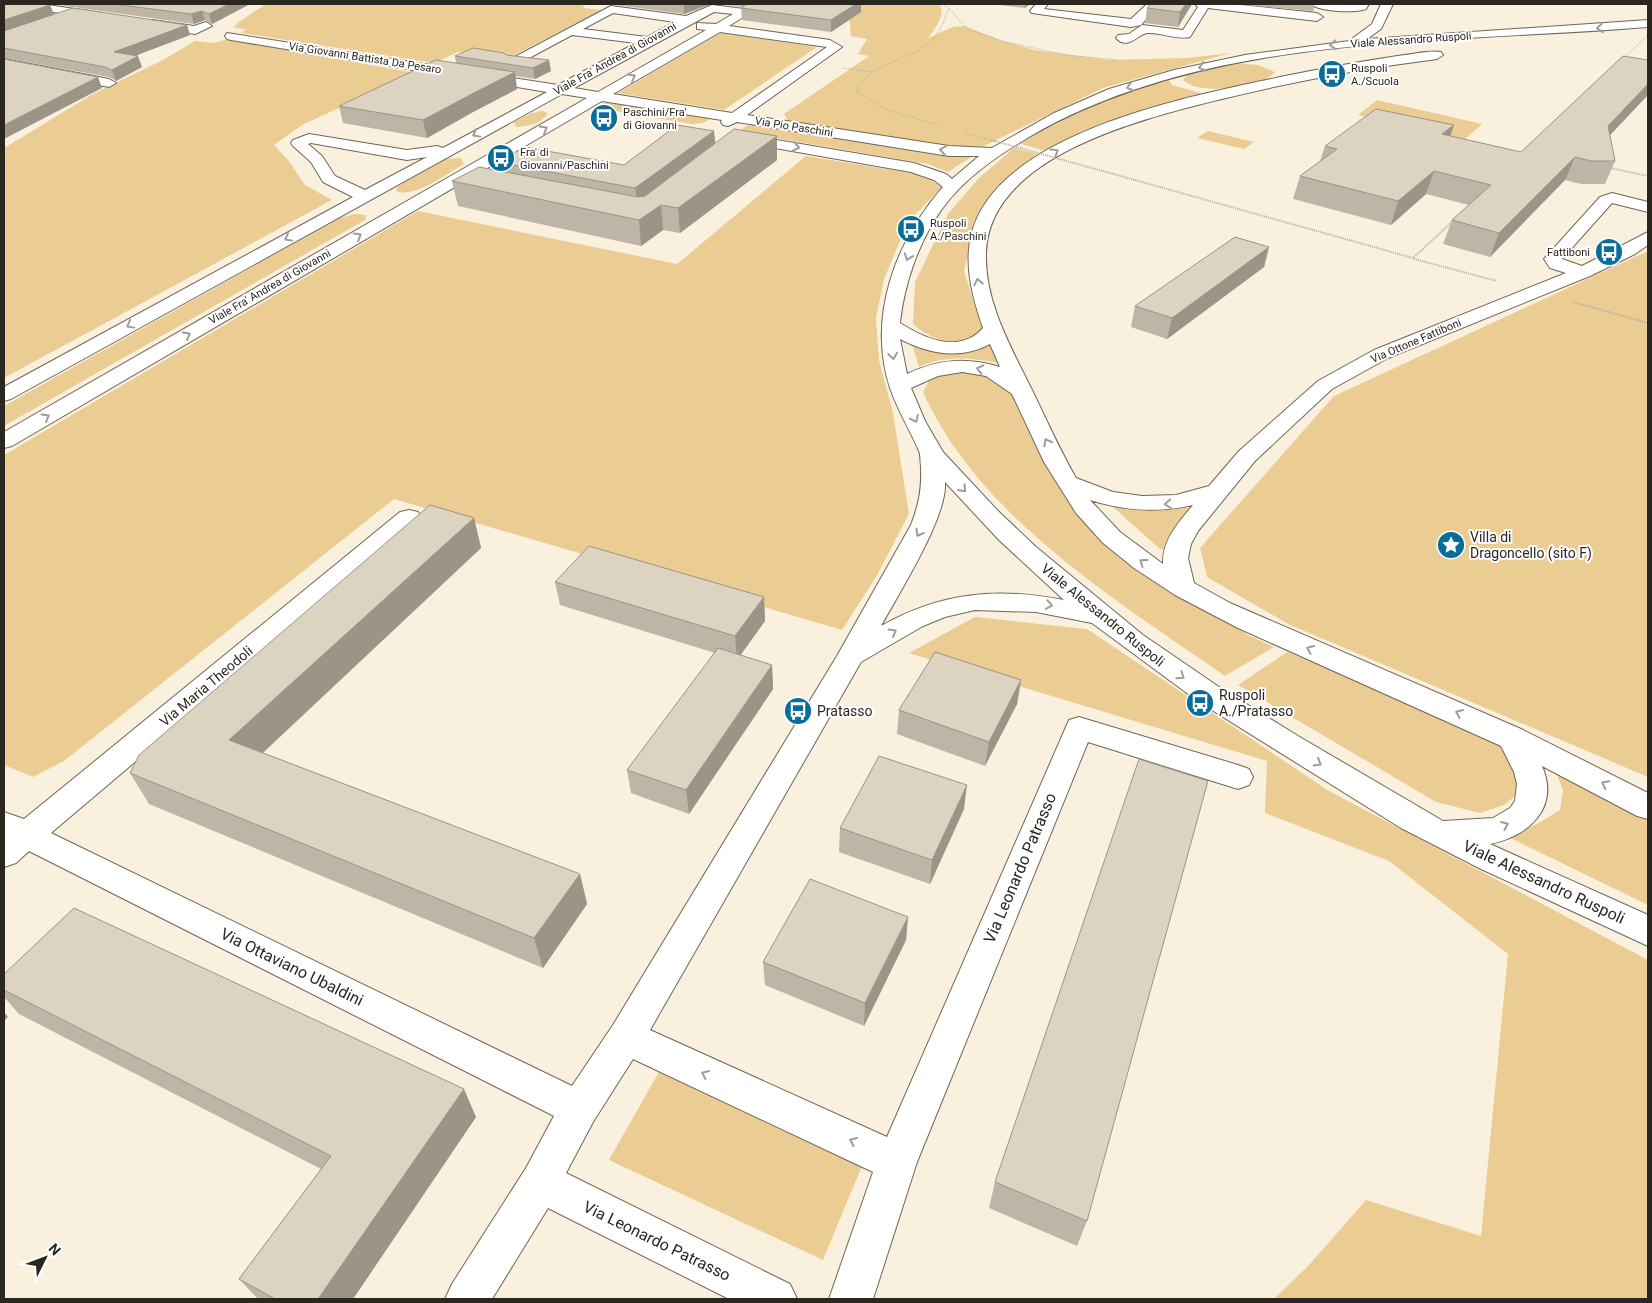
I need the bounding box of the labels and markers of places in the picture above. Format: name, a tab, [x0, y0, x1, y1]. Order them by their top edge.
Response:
bus stop icon: Ruspoli A./Scuola	[1317, 59, 1347, 89]
place label: Ruspoli A./Scuola	[1351, 62, 1399, 88]
bus stop icon: Paschini/Fra' di Giovanni	[589, 103, 619, 133]
place label: Paschini/Fra' di Giovanni	[623, 106, 686, 132]
bus stop icon: Fra' di Giovanni/Paschini	[486, 143, 516, 173]
place label: Fra' di Giovanni/Paschini	[520, 146, 609, 172]
bus stop icon: Ruspoli A./Paschini	[896, 214, 926, 244]
place label: Ruspoli A./Paschini	[930, 217, 986, 243]
bus stop icon: Fattiboni	[1594, 237, 1624, 267]
place label: Fattiboni	[1547, 246, 1590, 259]
place label: Villa di Dragoncello (sito F)	[1470, 529, 1592, 562]
place icon: Villa di Dragoncello (sito F)	[1436, 530, 1466, 560]
place label: Ruspoli A./Pratasso	[1219, 687, 1293, 719]
bus stop icon: Ruspoli A./Pratasso	[1185, 688, 1215, 718]
bus stop icon: Pratasso	[783, 696, 813, 726]
place label: Pratasso	[817, 703, 873, 719]

